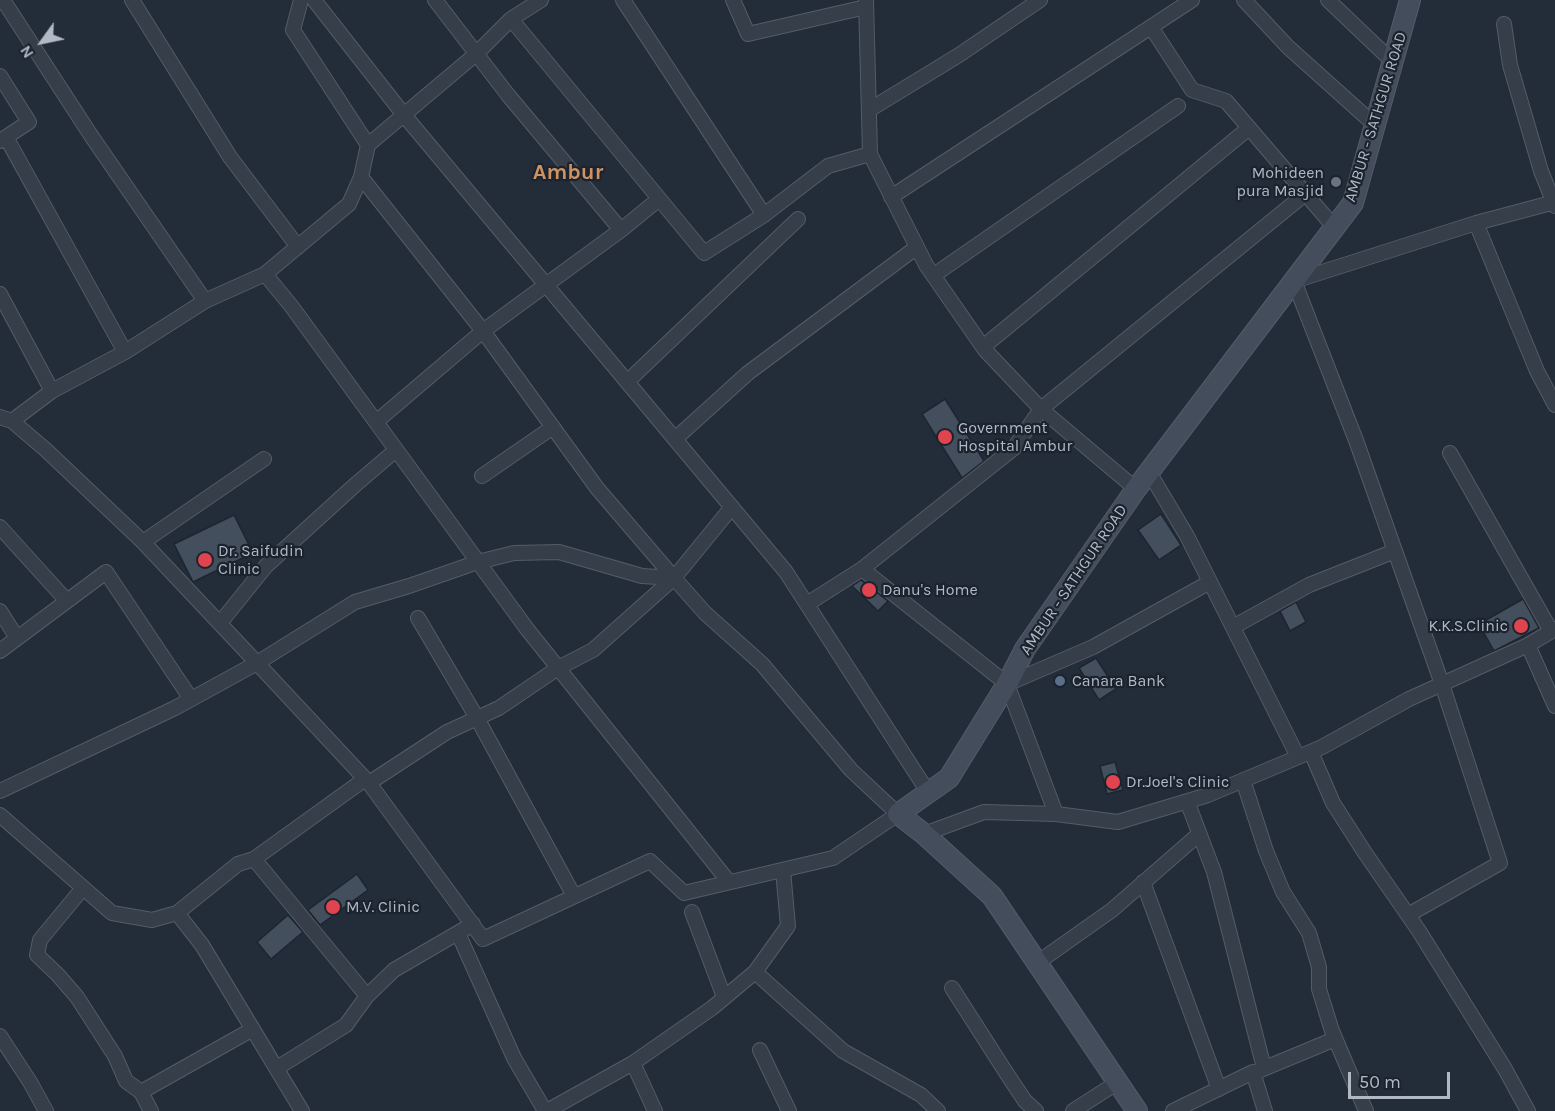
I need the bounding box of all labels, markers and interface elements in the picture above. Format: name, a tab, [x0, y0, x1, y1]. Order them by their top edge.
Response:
north arrow	[12, 12, 72, 72]
street label: AMBUR - SATHGUR ROAD	[1341, 29, 1411, 205]
text: N	[15, 42, 38, 62]
district label: Ambur	[533, 160, 603, 186]
place label: Mohideen pura Masjid	[1237, 163, 1324, 201]
marker: Mohideen pura Masjid	[1329, 175, 1343, 189]
place label: Government Hospital Ambur	[958, 418, 1072, 456]
marker: Government Hospital Ambur	[936, 428, 954, 446]
street label: AMBUR - SATHGUR ROAD	[1016, 501, 1132, 659]
place label: Dr. Saifudin Clinic	[218, 541, 303, 579]
marker: Dr. Saifudin Clinic	[196, 551, 214, 569]
place label: Danu's Home	[882, 580, 978, 600]
marker: Danu's Home	[860, 581, 878, 599]
place label: K.K.S.Clinic	[1429, 616, 1508, 636]
marker: K.K.S.Clinic	[1512, 617, 1530, 635]
place label: Canara Bank	[1072, 671, 1165, 691]
marker: Canara Bank	[1053, 674, 1067, 688]
place label: Dr.Joel's Clinic	[1126, 772, 1229, 792]
marker: Dr.Joel's Clinic	[1104, 773, 1122, 791]
place label: M.V. Clinic	[346, 897, 420, 917]
marker: M.V. Clinic	[324, 898, 342, 916]
scale bar	[1351, 1060, 1453, 1098]
text: 50 m	[1359, 1071, 1401, 1093]

